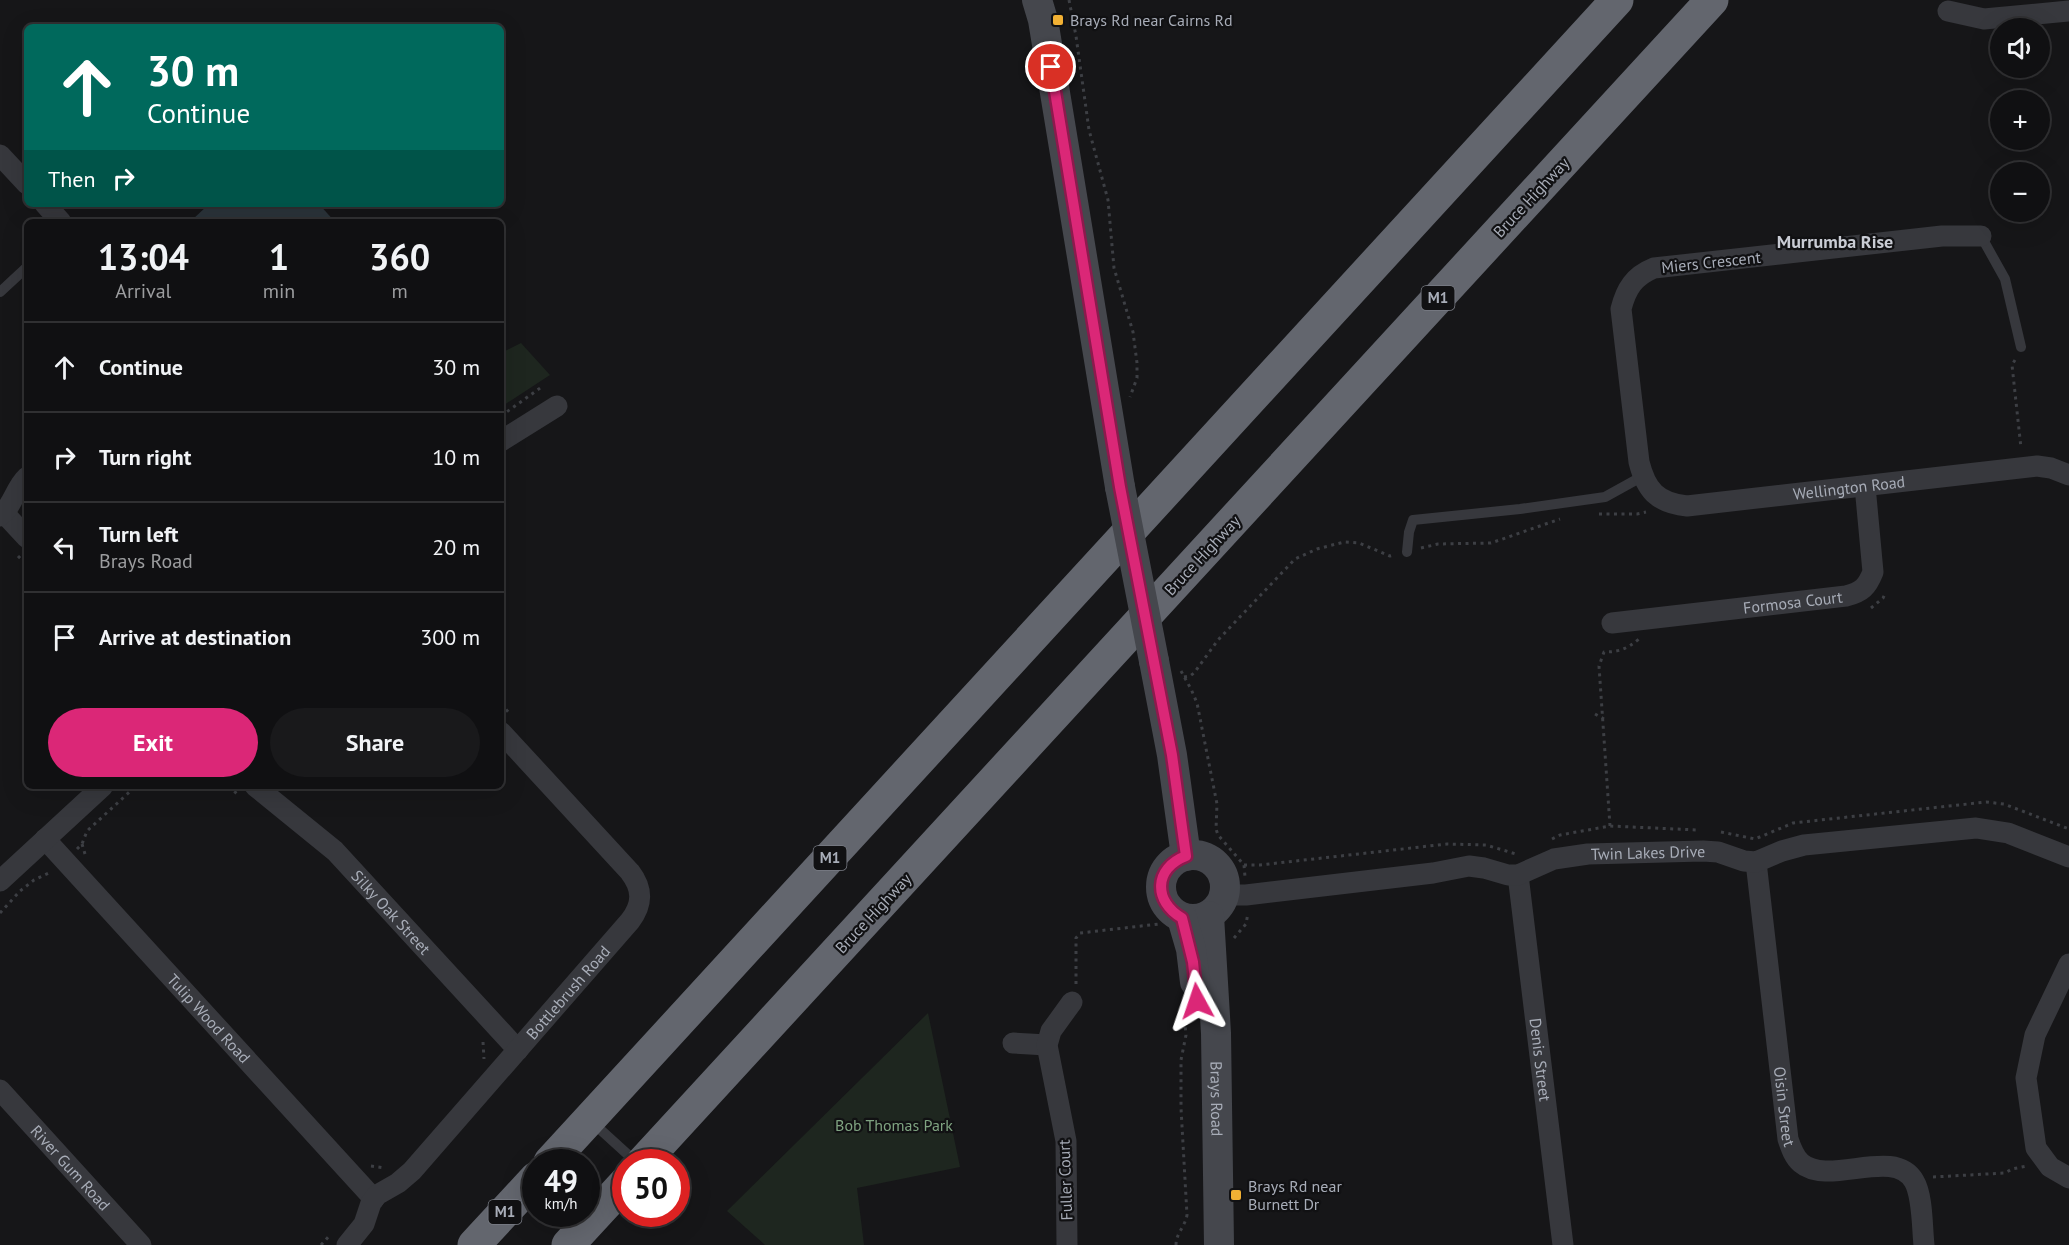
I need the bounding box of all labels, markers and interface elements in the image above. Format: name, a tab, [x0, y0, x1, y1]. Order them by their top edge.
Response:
place label: Brays Rd near Cairns Rd	[1070, 10, 1233, 30]
marker: Brays Rd near Cairns Rd	[1051, 13, 1065, 27]
map controls	[1990, 18, 2050, 222]
button: sound	[1990, 18, 2050, 78]
pin	[1025, 41, 1076, 92]
text: 30 m	[147, 43, 239, 98]
icon: ahead	[48, 48, 126, 126]
icon: arrive	[1034, 50, 1067, 83]
button: +	[1990, 90, 2050, 150]
text: Continue	[147, 96, 250, 130]
street label: Bruce Highway	[1489, 152, 1574, 241]
icon: right	[107, 162, 140, 195]
button: −	[1990, 162, 2050, 222]
text: Then	[48, 165, 95, 193]
district label: Murrumba Rise	[1777, 230, 1893, 253]
text: 13:04	[98, 233, 189, 280]
text: 1	[269, 233, 289, 280]
text: 360	[369, 233, 430, 280]
street label: Miers Crescent	[1660, 247, 1762, 277]
text: Arrival	[115, 278, 171, 304]
text: min	[263, 278, 295, 304]
text: m	[392, 278, 408, 304]
road number: M1	[1422, 286, 1454, 310]
icon: ahead	[48, 351, 81, 384]
text: Continue	[99, 353, 183, 381]
text: 30 m	[432, 353, 480, 381]
icon: right	[48, 441, 81, 474]
text: Turn right	[99, 443, 191, 471]
text: 10 m	[432, 443, 480, 471]
street label: Wellington Road	[1792, 471, 1906, 504]
street label: Bruce Highway	[1160, 510, 1245, 599]
text: Turn left	[99, 520, 179, 548]
icon: left	[48, 531, 81, 564]
text: 20 m	[432, 533, 480, 561]
text: Brays Road	[99, 548, 193, 574]
street label: Formosa Court	[1742, 586, 1844, 618]
icon: arrive	[48, 621, 81, 654]
text: Arrive at destination	[99, 623, 291, 651]
text: 300 m	[420, 623, 480, 651]
button: Exit	[48, 708, 258, 777]
button: Share	[270, 708, 480, 777]
street label: Twin Lakes Drive	[1591, 841, 1706, 864]
road number: M1	[814, 846, 846, 870]
street label: Silky Oak Street	[347, 866, 435, 959]
street label: Bruce Highway	[831, 868, 916, 957]
street label: Bottlebrush Road	[522, 941, 614, 1043]
position arrow	[1165, 969, 1229, 1033]
street label: Tulip Wood Road	[163, 970, 255, 1067]
street label: Denis Street	[1525, 1017, 1555, 1103]
street label: Brays Road	[1206, 1061, 1227, 1136]
street label: Oisin Street	[1770, 1065, 1800, 1150]
park label: Bob Thomas Park	[835, 1115, 953, 1135]
street label: River Gum Road	[27, 1121, 115, 1215]
street label: Fuller Court	[1054, 1139, 1076, 1221]
speed limit sign: 50	[612, 1149, 690, 1227]
text: 49	[544, 1161, 578, 1200]
place label: Brays Rd near Burnett Dr	[1248, 1176, 1342, 1214]
marker: Brays Rd near Burnett Dr	[1229, 1188, 1243, 1202]
text: km/h	[545, 1194, 577, 1213]
road number: M1	[488, 1200, 522, 1224]

